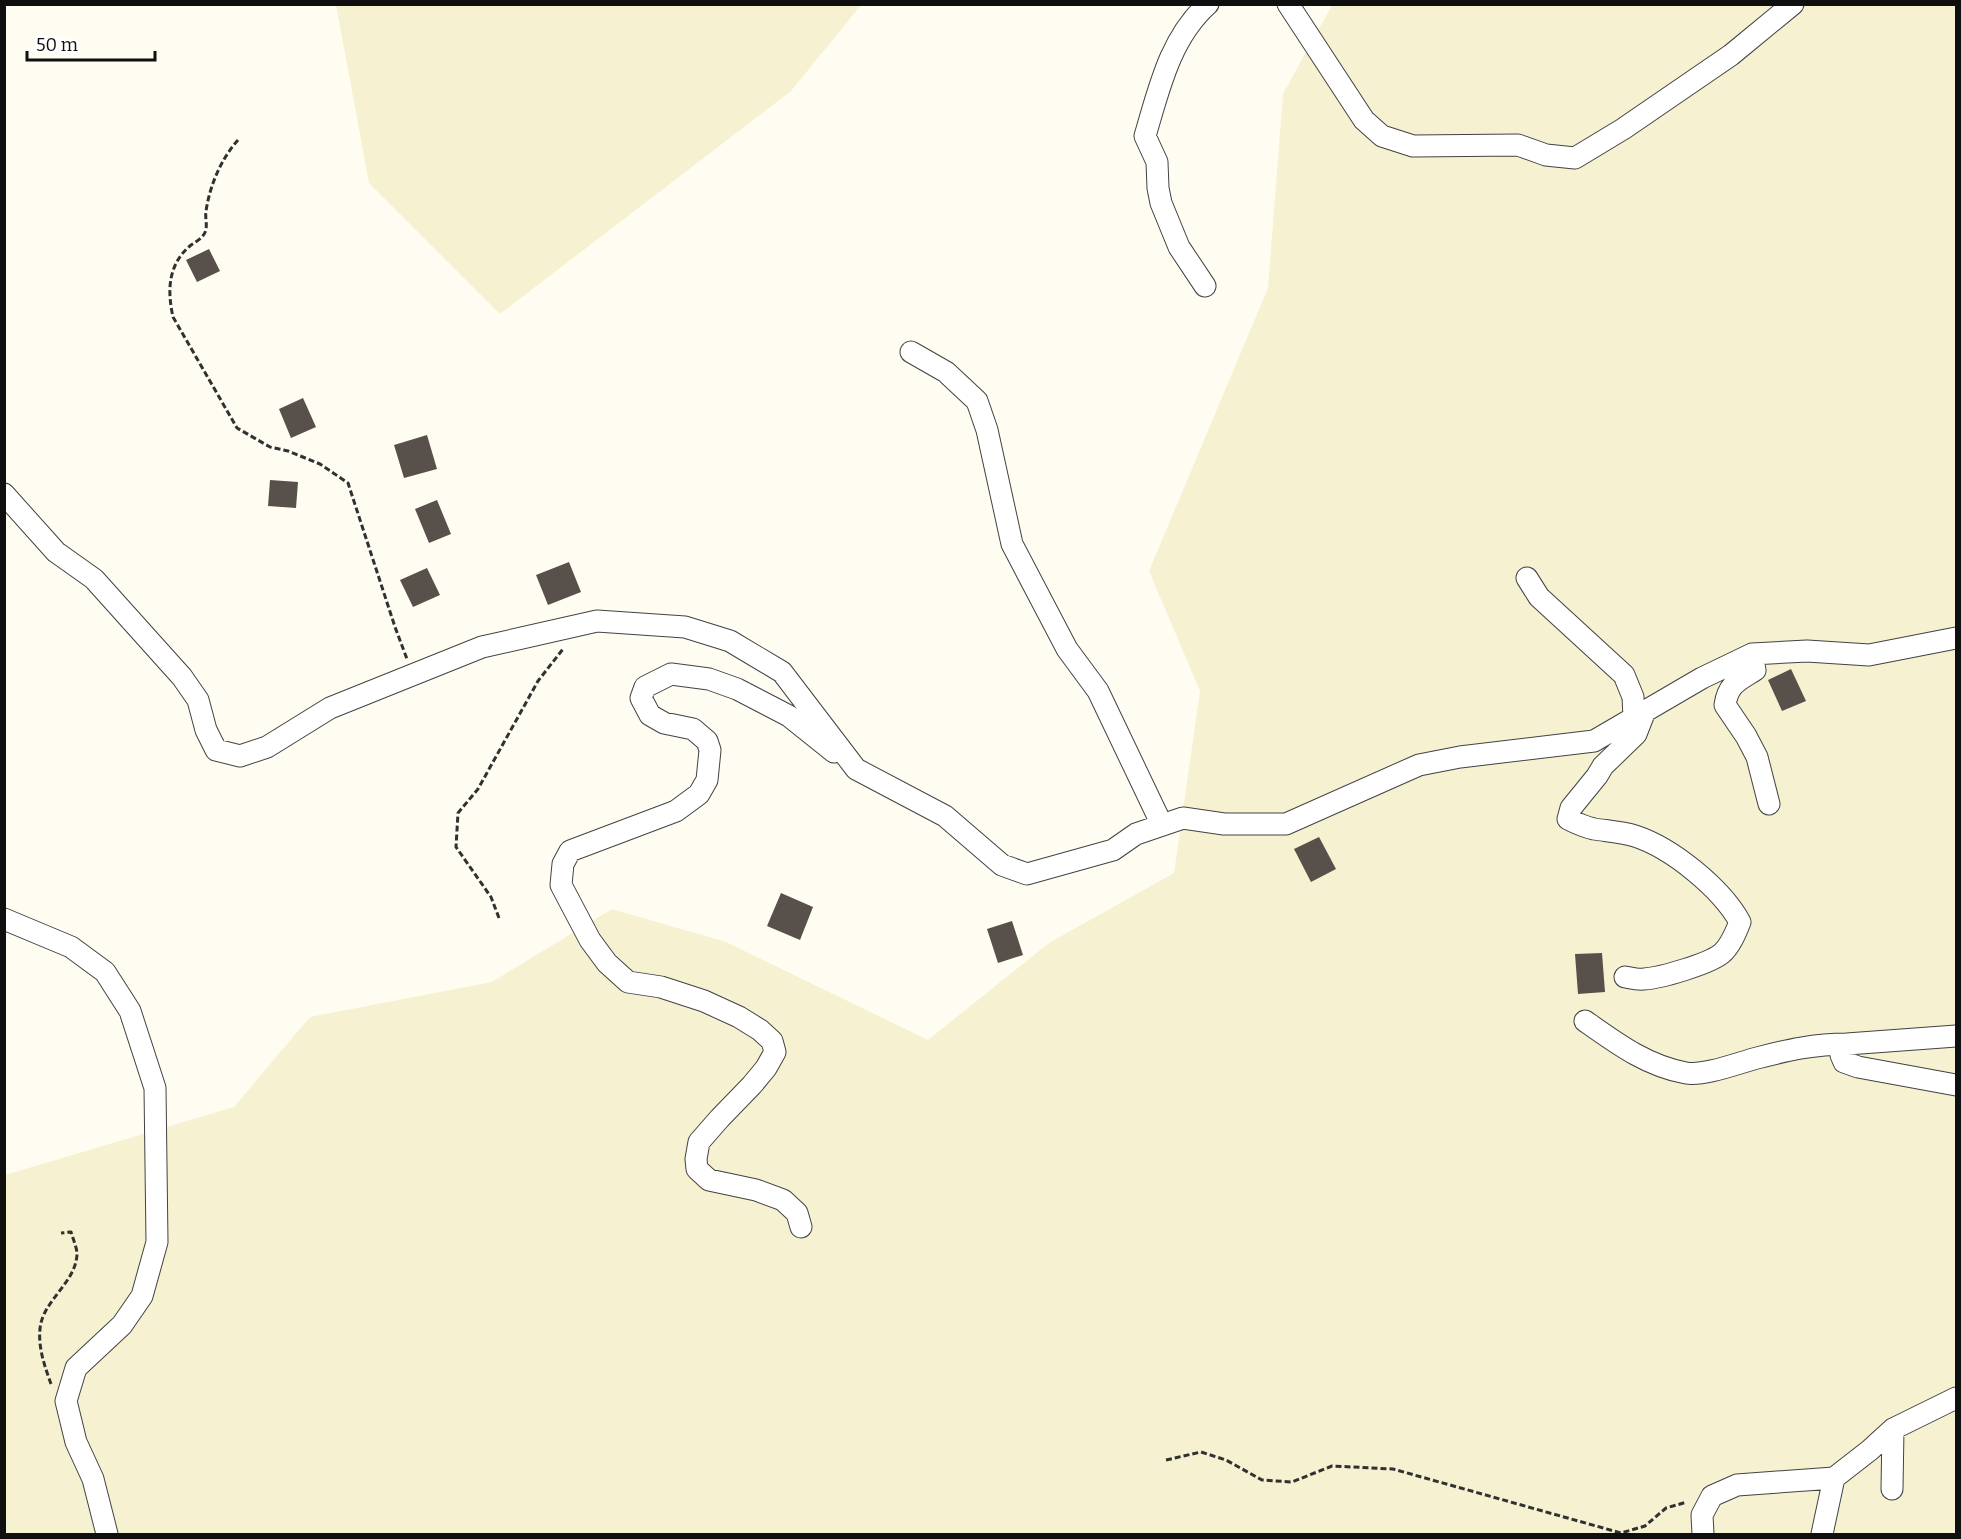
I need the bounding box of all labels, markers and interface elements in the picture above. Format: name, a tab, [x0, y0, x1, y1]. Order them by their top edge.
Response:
scale bar	[27, 24, 154, 62]
text: 50 m	[36, 34, 78, 56]

